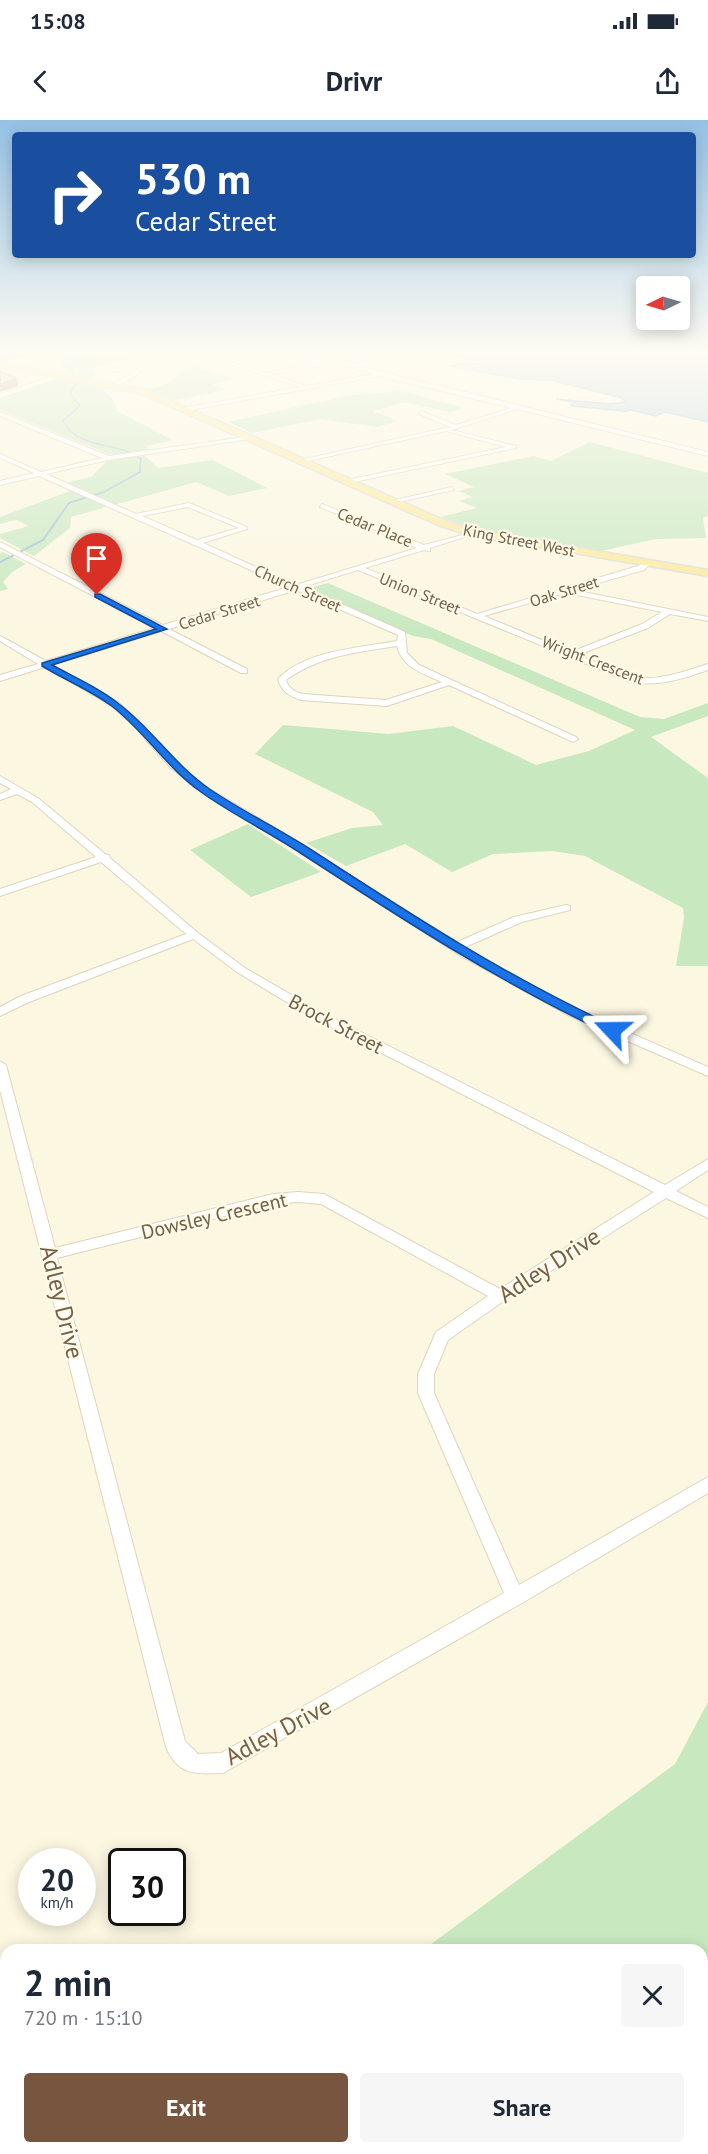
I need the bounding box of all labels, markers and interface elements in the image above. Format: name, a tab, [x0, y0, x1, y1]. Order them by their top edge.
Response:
text: 15:08	[30, 7, 86, 35]
text: Drivr	[326, 64, 382, 98]
icon: back	[24, 65, 57, 98]
icon: share	[651, 65, 684, 98]
text: 530 m	[135, 151, 251, 206]
icon: right	[36, 156, 114, 234]
text: Cedar Street	[135, 204, 276, 238]
north arrow	[636, 276, 690, 330]
map controls	[636, 276, 690, 330]
street label: Cedar Place	[334, 503, 416, 551]
street label: King Street West	[461, 519, 577, 561]
pin	[71, 533, 122, 595]
icon: arrive	[80, 542, 113, 575]
street label: Church Street	[251, 560, 345, 616]
street label: Union Street	[376, 568, 464, 619]
street label: Oak Street	[527, 571, 602, 611]
street label: Cedar Street	[176, 590, 263, 634]
street label: Wright Crescent	[539, 631, 647, 689]
street label: Brock Street	[284, 988, 388, 1060]
position arrow	[580, 998, 644, 1062]
street label: Dowsley Crescent	[138, 1187, 290, 1245]
street label: Adley Drive	[492, 1220, 606, 1310]
street label: Adley Drive	[33, 1242, 91, 1362]
street label: Adley Drive	[219, 1690, 337, 1772]
speed limit sign: 30	[108, 1848, 186, 1926]
text: 20	[40, 1860, 74, 1899]
text: km/h	[41, 1893, 73, 1912]
text: 2 min	[24, 1959, 112, 2006]
button: close	[621, 1964, 684, 2027]
text: 720 m · 15:10	[24, 2005, 142, 2031]
button: Exit	[24, 2073, 348, 2142]
button: Share	[360, 2073, 684, 2142]

